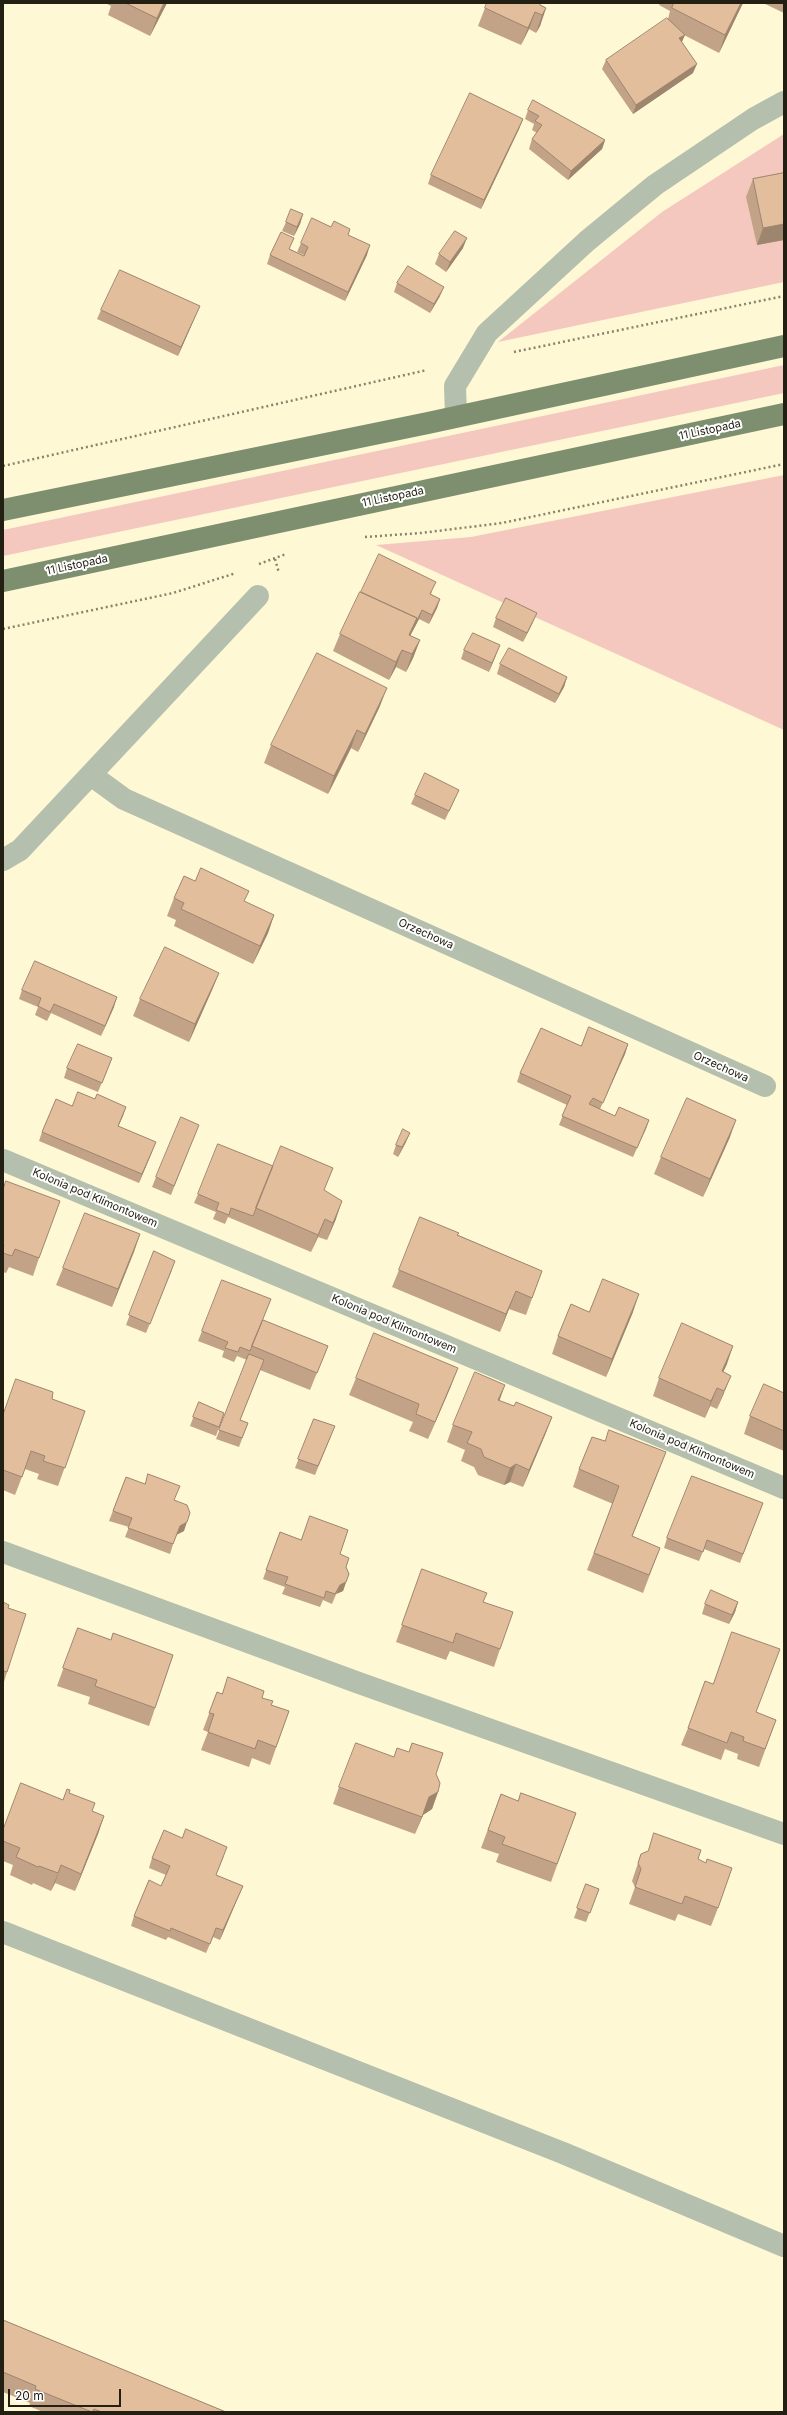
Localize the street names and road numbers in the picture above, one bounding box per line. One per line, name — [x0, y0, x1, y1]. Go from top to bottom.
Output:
street label: 11 Listopada — [678, 417, 742, 443]
street label: 11 Listopada — [361, 484, 425, 510]
street label: 11 Listopada — [45, 552, 109, 578]
street label: Orzechowa — [396, 916, 456, 952]
street label: Orzechowa — [691, 1049, 751, 1085]
street label: Kolonia pod Klimontowem — [30, 1166, 160, 1230]
street label: Kolonia pod Klimontowem — [329, 1292, 459, 1356]
street label: Kolonia pod Klimontowem — [627, 1417, 757, 1481]

